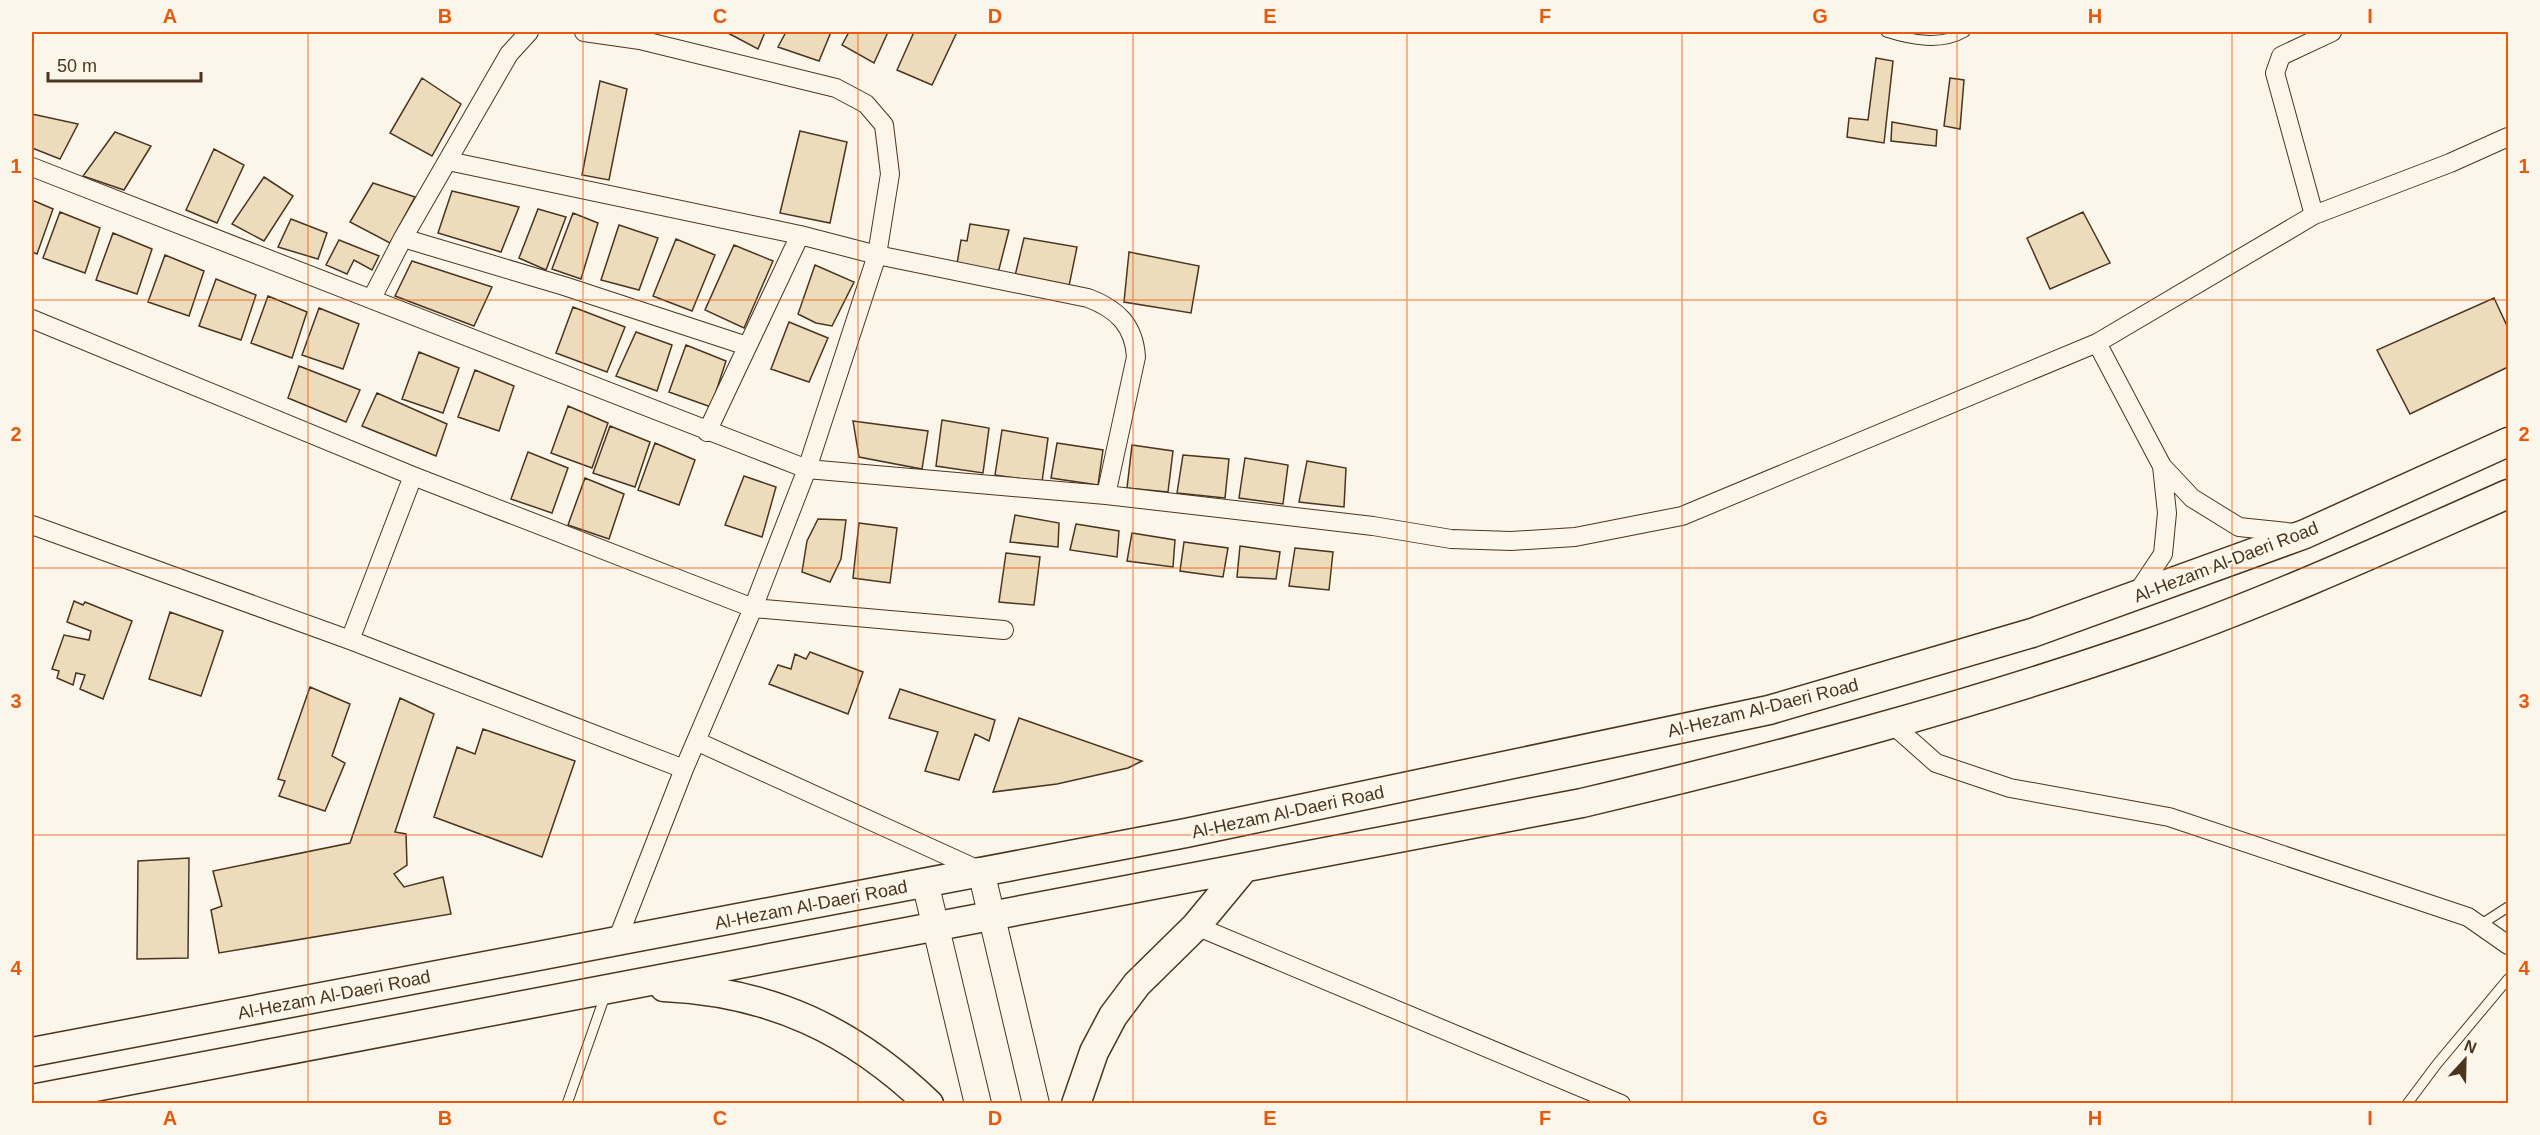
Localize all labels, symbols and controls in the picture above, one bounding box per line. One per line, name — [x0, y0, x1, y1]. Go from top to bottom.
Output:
text: A — [163, 5, 177, 27]
text: B — [438, 5, 452, 27]
text: C — [713, 5, 727, 27]
text: D — [988, 5, 1002, 27]
text: E — [1263, 5, 1277, 27]
text: F — [1539, 5, 1551, 27]
text: G — [1812, 5, 1828, 27]
text: H — [2088, 5, 2102, 27]
text: I — [2367, 5, 2373, 27]
scale bar — [48, 45, 201, 83]
text: 50 m — [57, 56, 97, 76]
text: 1 — [10, 155, 22, 177]
text: 1 — [2518, 155, 2530, 177]
text: 2 — [10, 423, 22, 445]
text: 2 — [2518, 423, 2530, 445]
street label: Al-Hezam Al-Daeri Road — [2131, 518, 2321, 606]
street label: Al-Hezam Al-Daeri Road — [1665, 675, 1861, 741]
text: 3 — [10, 690, 22, 712]
text: 3 — [2518, 690, 2530, 712]
street label: Al-Hezam Al-Daeri Road — [1190, 782, 1386, 842]
street label: Al-Hezam Al-Daeri Road — [713, 876, 909, 934]
text: 4 — [10, 957, 22, 979]
text: 4 — [2518, 957, 2530, 979]
street label: Al-Hezam Al-Daeri Road — [236, 966, 432, 1024]
north arrow — [2435, 1030, 2495, 1090]
text: N — [2462, 1037, 2479, 1057]
text: A — [163, 1107, 177, 1129]
text: B — [438, 1107, 452, 1129]
text: C — [713, 1107, 727, 1129]
text: D — [988, 1107, 1002, 1129]
text: E — [1263, 1107, 1277, 1129]
text: F — [1539, 1107, 1551, 1129]
text: G — [1812, 1107, 1828, 1129]
text: H — [2088, 1107, 2102, 1129]
text: I — [2367, 1107, 2373, 1129]

